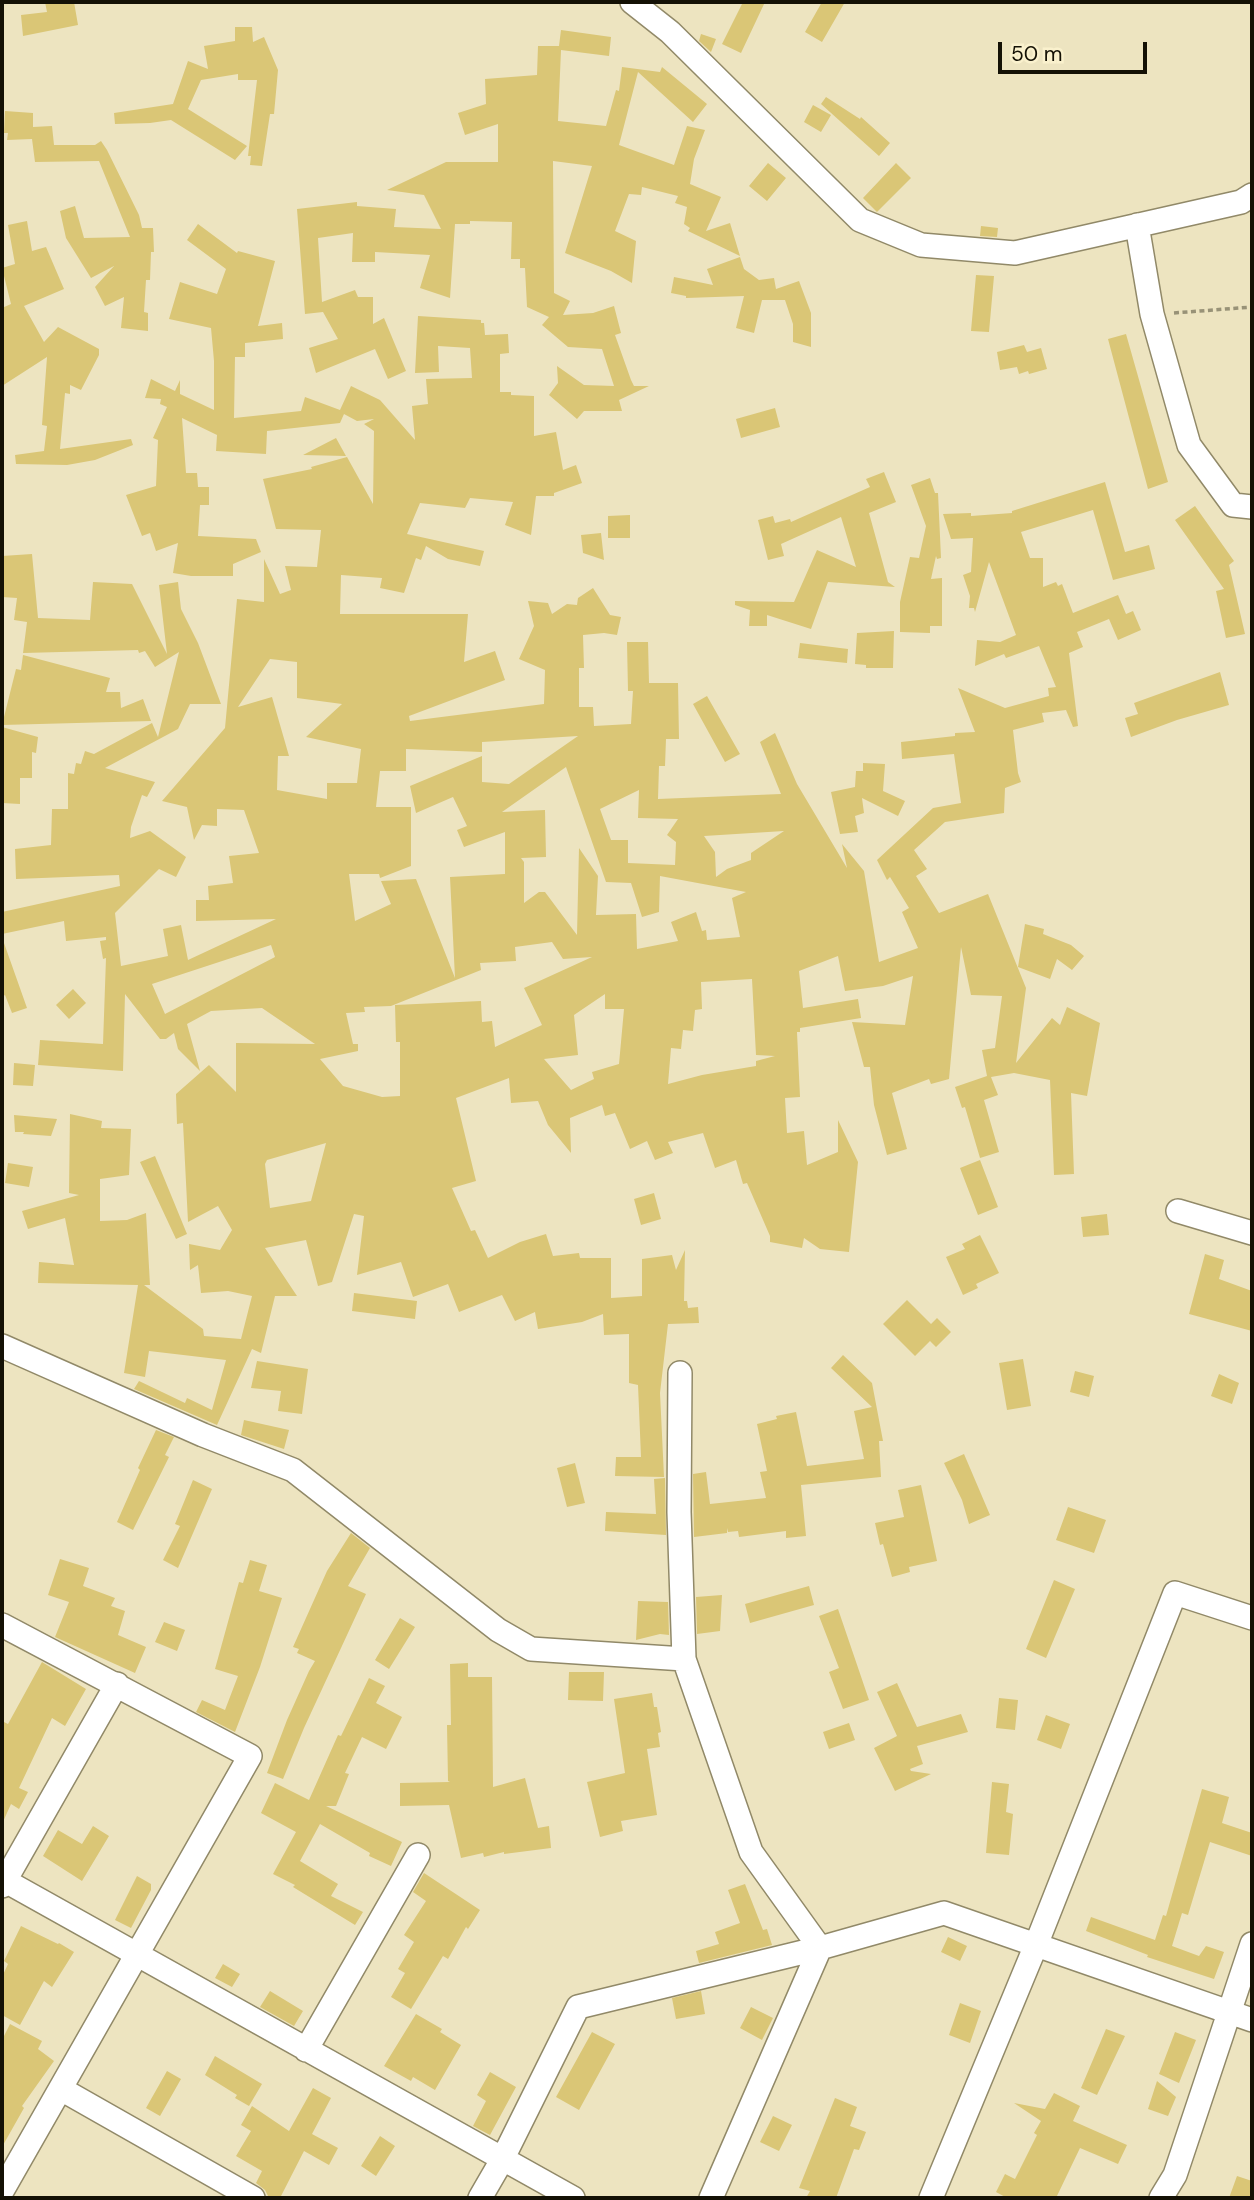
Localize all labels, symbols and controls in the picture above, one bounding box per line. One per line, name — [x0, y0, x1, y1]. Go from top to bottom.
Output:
scale bar — [1002, 28, 1151, 72]
text: 50 m — [1011, 40, 1062, 68]

